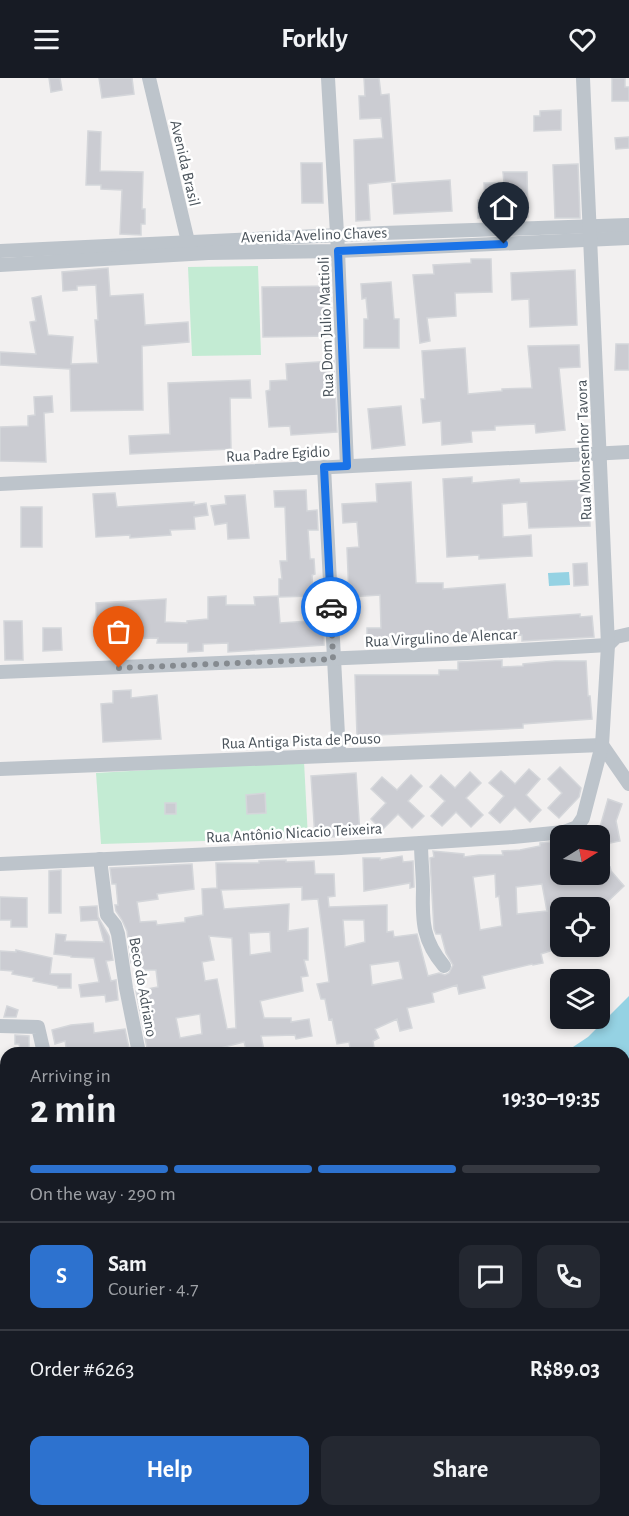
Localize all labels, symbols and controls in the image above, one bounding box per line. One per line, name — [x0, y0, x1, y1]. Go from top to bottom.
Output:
icon: menu — [30, 23, 63, 56]
icon: heart — [566, 23, 599, 56]
text: Forkly — [281, 25, 348, 52]
street label: Avenida Brasil — [167, 119, 203, 208]
pin — [478, 182, 529, 244]
icon: home — [487, 191, 520, 224]
street label: Avenida Avelino Chaves — [241, 224, 388, 246]
street label: Rua Dom Julio Mattioli — [316, 256, 336, 398]
street label: Rua Monsenhor Tavora — [574, 379, 594, 521]
street label: Rua Padre Egidio — [226, 443, 331, 465]
courier — [301, 577, 361, 637]
icon: car — [315, 591, 348, 624]
pin — [93, 606, 144, 668]
icon: bag — [102, 615, 135, 648]
street label: Rua Virgulino de Alencar — [364, 626, 519, 650]
street label: Rua Antiga Pista de Pouso — [221, 730, 381, 752]
street label: Rua Antônio Nicacio Teixeira — [206, 820, 383, 846]
north arrow — [550, 825, 610, 885]
map controls — [550, 825, 610, 1029]
button: locate — [550, 897, 610, 957]
street label: Beco do Adriano — [126, 936, 160, 1038]
button: layers — [550, 969, 610, 1029]
text: Arriving in — [30, 1066, 111, 1086]
text: 19:30–19:35 — [503, 1087, 600, 1109]
text: 2 min — [30, 1091, 117, 1130]
text: On the way · 290 m — [30, 1184, 176, 1204]
button: chat — [459, 1245, 522, 1308]
button: phone — [537, 1245, 600, 1308]
text: Sam — [108, 1253, 147, 1275]
text: S — [56, 1265, 67, 1287]
text: Courier · 4.7 — [108, 1279, 199, 1299]
text: Order #6263 — [30, 1358, 134, 1380]
text: R$89.03 — [530, 1358, 600, 1380]
button: Help — [30, 1436, 309, 1505]
button: Share — [321, 1436, 600, 1505]

